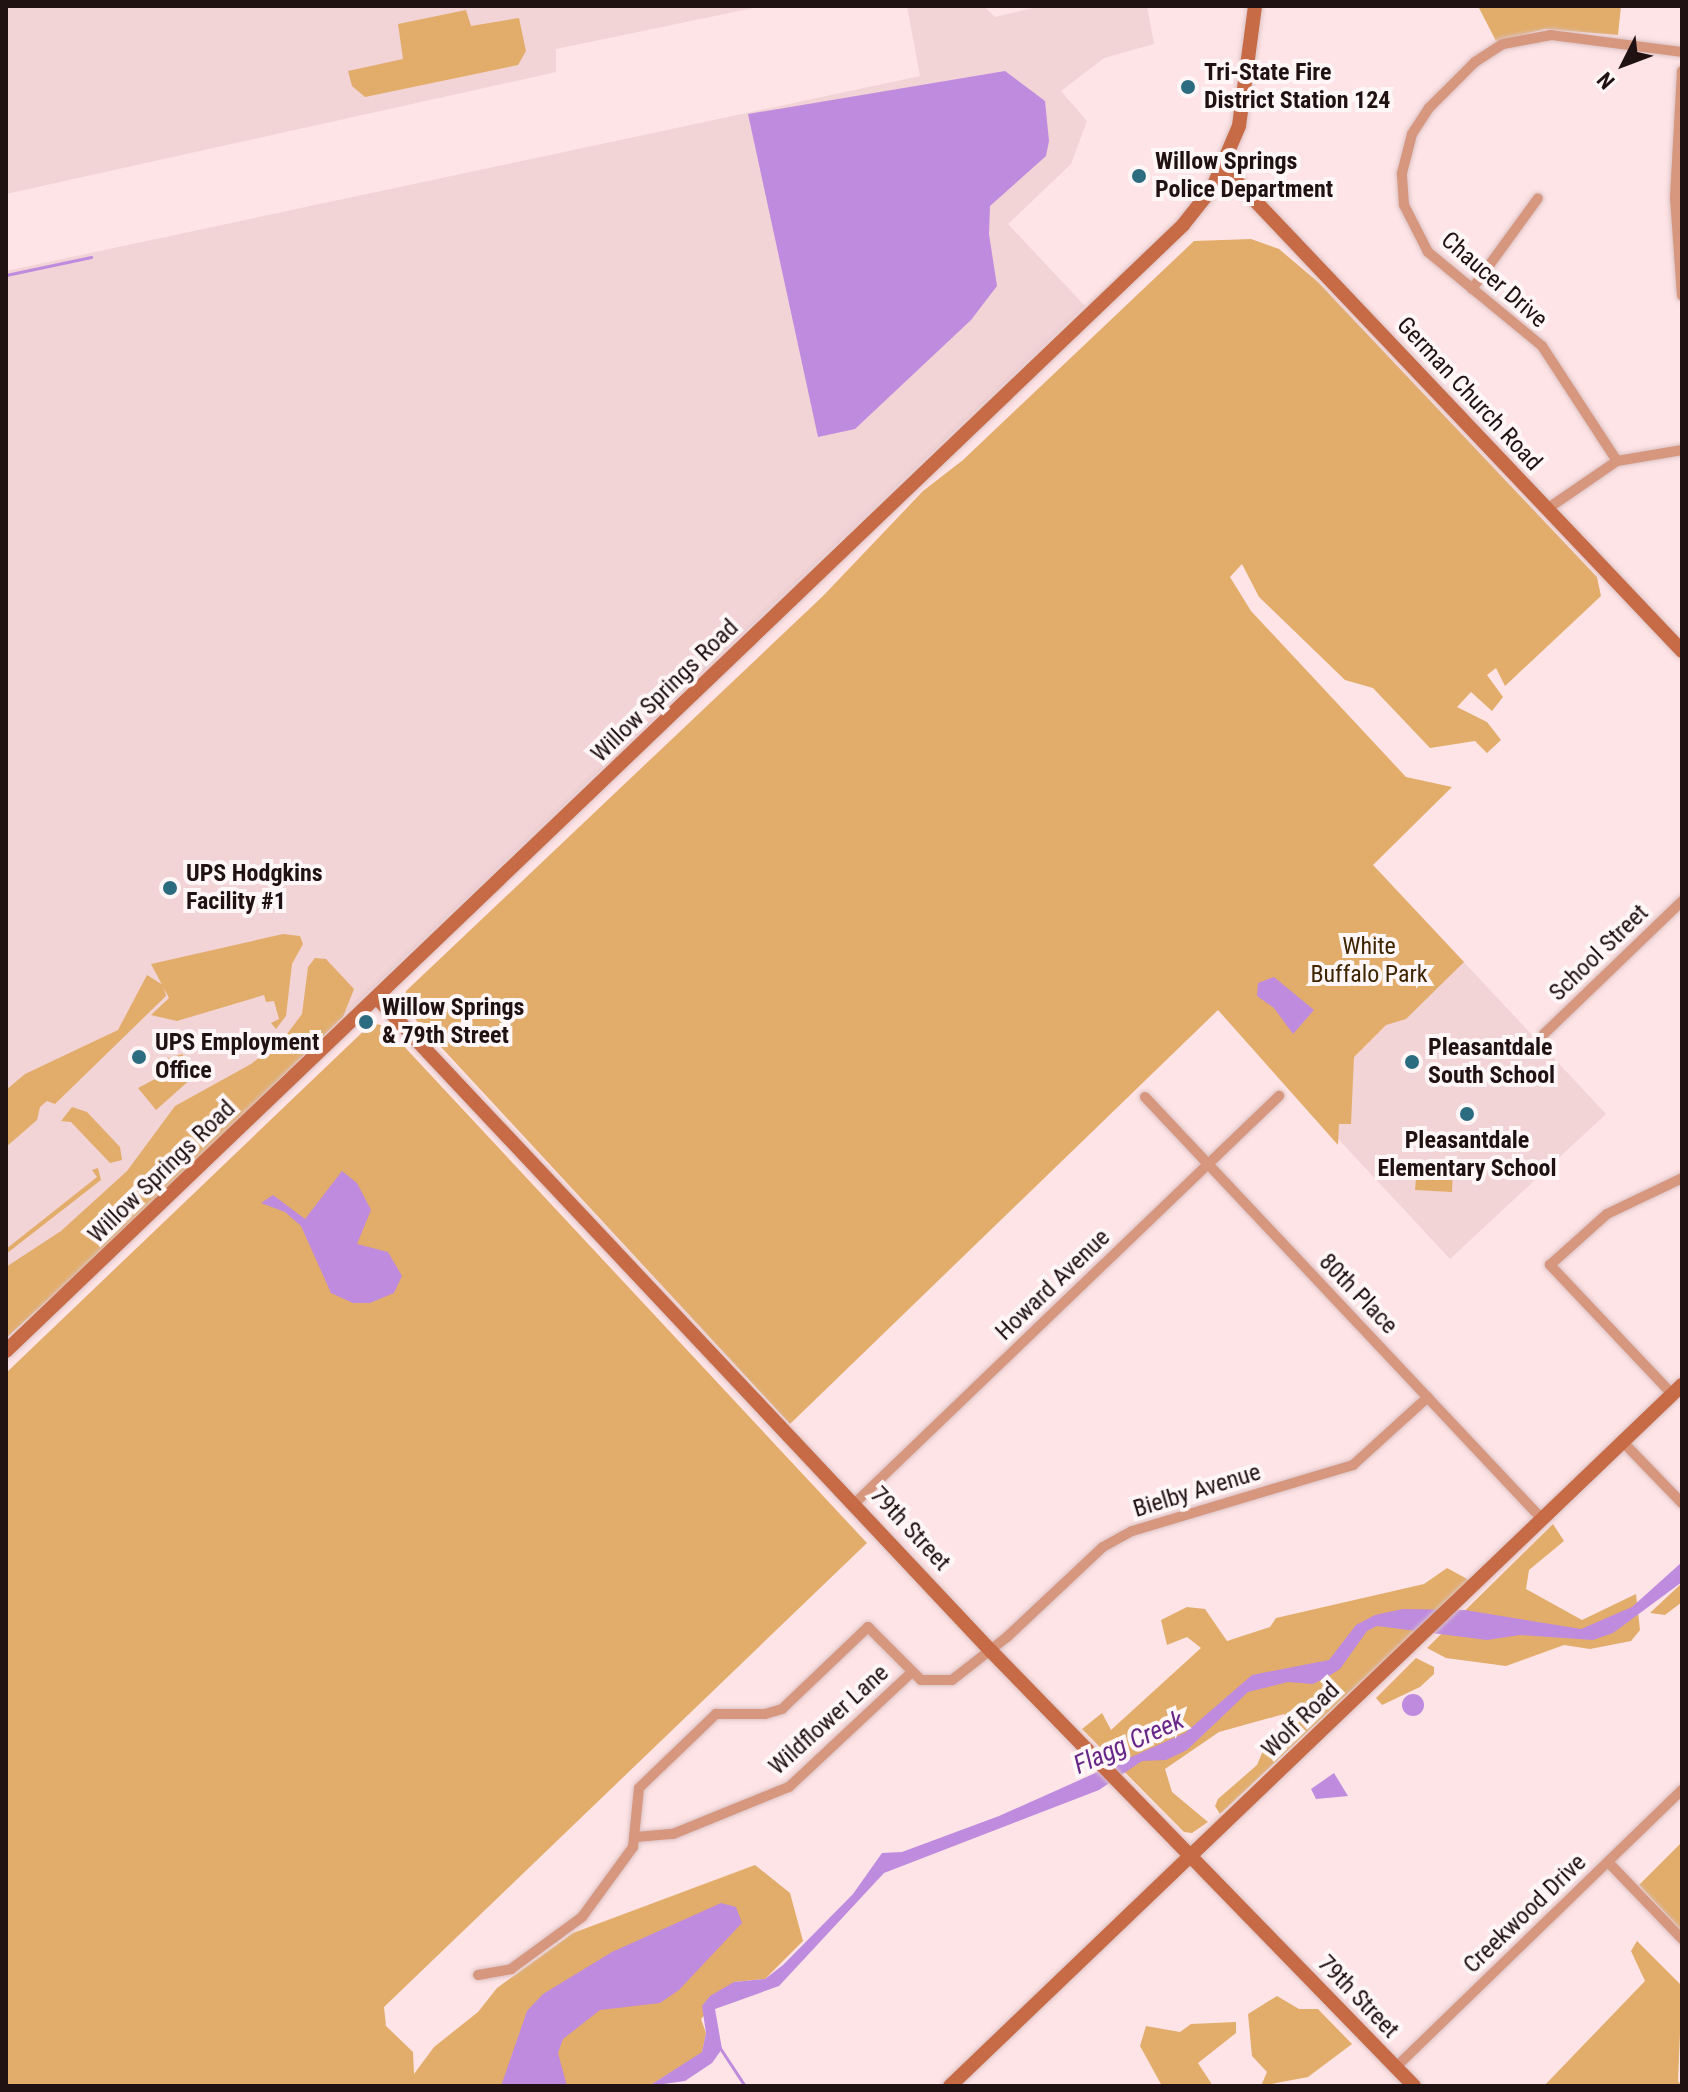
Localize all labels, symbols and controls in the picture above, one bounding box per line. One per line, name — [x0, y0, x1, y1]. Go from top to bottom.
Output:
north arrow — [1584, 24, 1664, 104]
place label: Tri-State Fire District Station 124 — [1204, 59, 1390, 115]
text: N — [1592, 67, 1620, 94]
marker: Tri-State Fire District Station 124 — [1179, 78, 1197, 96]
place label: Willow Springs Police Department — [1155, 148, 1333, 204]
marker: Willow Springs Police Department — [1130, 167, 1148, 185]
street label: Chaucer Drive — [1435, 226, 1553, 334]
street label: German Church Road — [1390, 311, 1548, 477]
street label: Willow Springs Road — [586, 614, 744, 768]
place label: UPS Hodgkins Facility #1 — [186, 860, 323, 916]
marker: UPS Hodgkins Facility #1 — [161, 879, 179, 897]
street label: School Street — [1544, 899, 1654, 1007]
park label: White Buffalo Park — [1310, 933, 1428, 989]
place label: Willow Springs & 79th Street — [382, 994, 524, 1050]
marker: Willow Springs & 79th Street — [357, 1013, 375, 1031]
place label: UPS Employment Office — [155, 1029, 319, 1085]
place label: Pleasantdale South School — [1428, 1034, 1555, 1090]
marker: UPS Employment Office — [130, 1048, 148, 1066]
marker: Pleasantdale South School — [1403, 1053, 1421, 1071]
street label: Willow Springs Road — [83, 1095, 241, 1249]
marker: Pleasantdale Elementary School — [1458, 1105, 1476, 1123]
place label: Pleasantdale Elementary School — [1377, 1127, 1557, 1183]
street label: Howard Avenue — [990, 1223, 1116, 1347]
street label: 80th Place — [1313, 1248, 1403, 1340]
street label: Bielby Avenue — [1130, 1458, 1264, 1524]
street label: 79th Street — [864, 1481, 956, 1577]
street label: Wildflower Lane — [763, 1659, 895, 1781]
street label: Wolf Road — [1256, 1676, 1346, 1764]
water label: Flagg Creek — [1069, 1705, 1189, 1781]
street label: Creekwood Drive — [1458, 1848, 1592, 1980]
street label: 79th Street — [1311, 1950, 1405, 2044]

